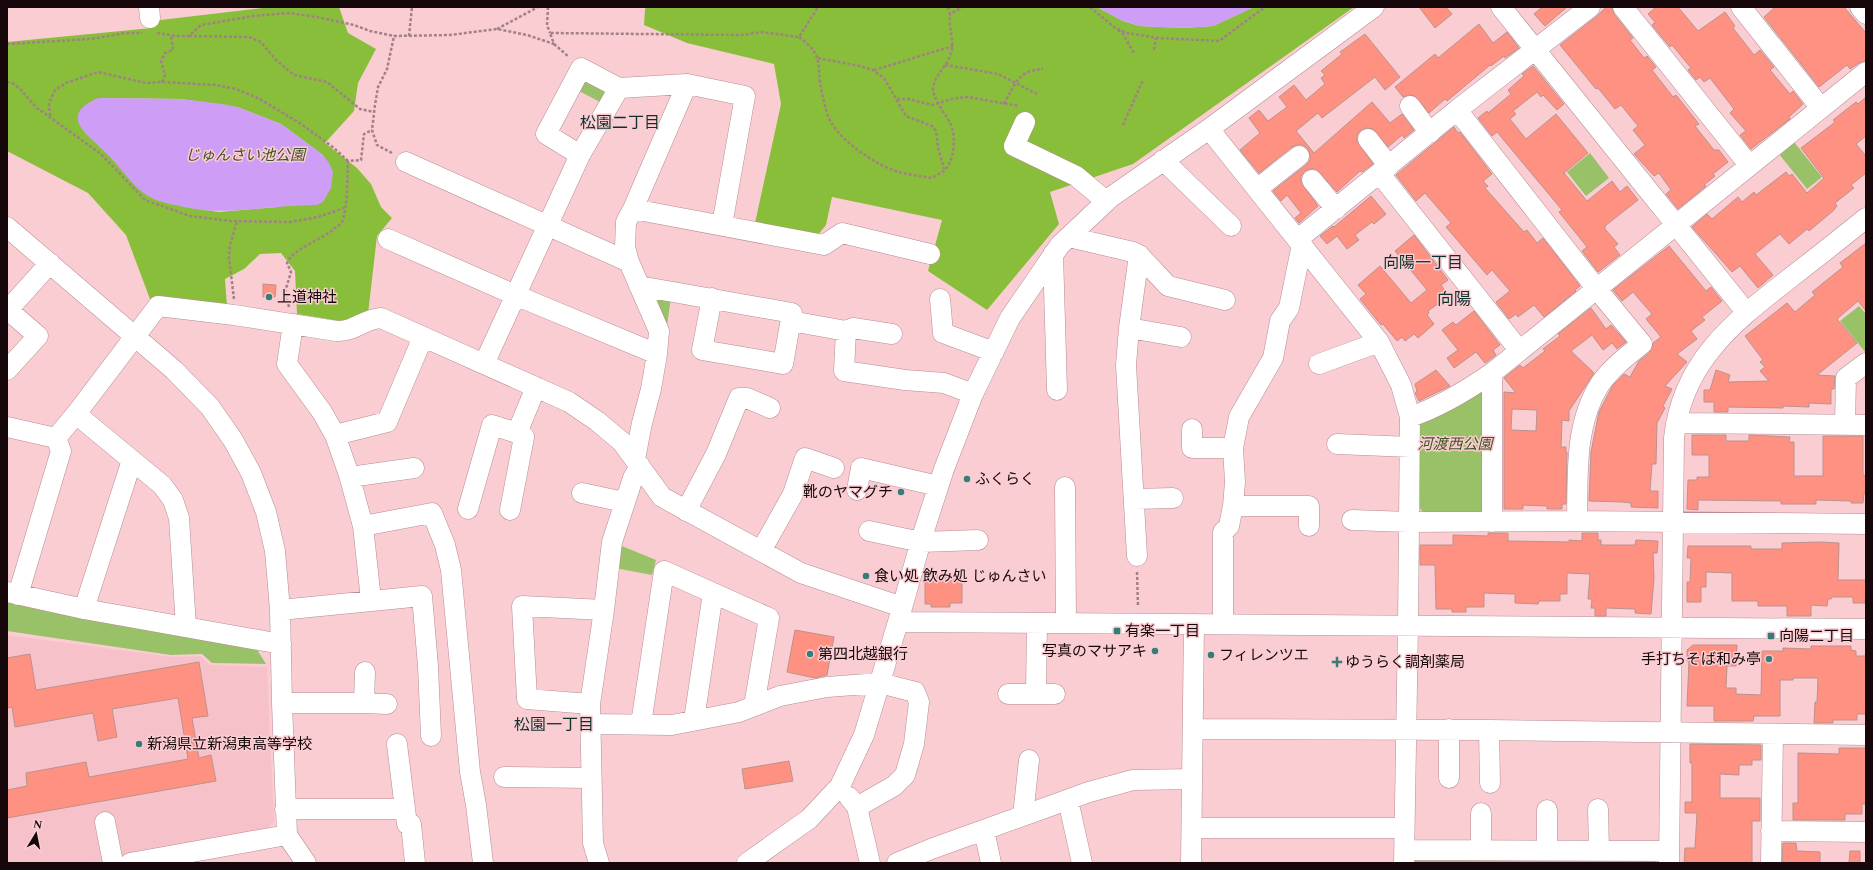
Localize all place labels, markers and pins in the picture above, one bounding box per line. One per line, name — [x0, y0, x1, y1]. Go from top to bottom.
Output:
place label: 上道神社 — [277, 286, 337, 309]
marker: 上道神社 — [264, 292, 274, 302]
place label: ふくらく — [975, 468, 1035, 491]
marker: ふくらく — [962, 474, 972, 484]
place label: 靴のヤマグチ — [803, 481, 893, 504]
marker: 靴のヤマグチ — [896, 487, 906, 497]
place label: 食い処 飲み処 じゅんさい — [874, 565, 1047, 588]
marker: 食い処 飲み処 じゅんさい — [861, 571, 871, 581]
place label: 有楽一丁目 — [1125, 620, 1200, 643]
place label: 向陽二丁目 — [1779, 625, 1854, 648]
marker: 有楽一丁目 — [1112, 626, 1122, 636]
marker: 向陽二丁目 — [1766, 631, 1776, 641]
place label: 写真のマサアキ — [1042, 640, 1147, 663]
place label: 第四北越銀行 — [818, 643, 908, 666]
place label: フィレンツエ — [1219, 644, 1309, 667]
marker: 写真のマサアキ — [1150, 646, 1160, 656]
place label: 手打ちそば和み亭 — [1641, 648, 1761, 671]
marker: 第四北越銀行 — [805, 649, 815, 659]
marker: フィレンツエ — [1206, 650, 1216, 660]
place label: ゆうらく調剤薬局 — [1345, 651, 1465, 674]
marker: 手打ちそば和み亭 — [1764, 654, 1774, 664]
marker: ゆうらく調剤薬局 — [1332, 657, 1342, 667]
place label: 新潟県立新潟東高等学校 — [147, 733, 312, 756]
marker: 新潟県立新潟東高等学校 — [134, 739, 144, 749]

